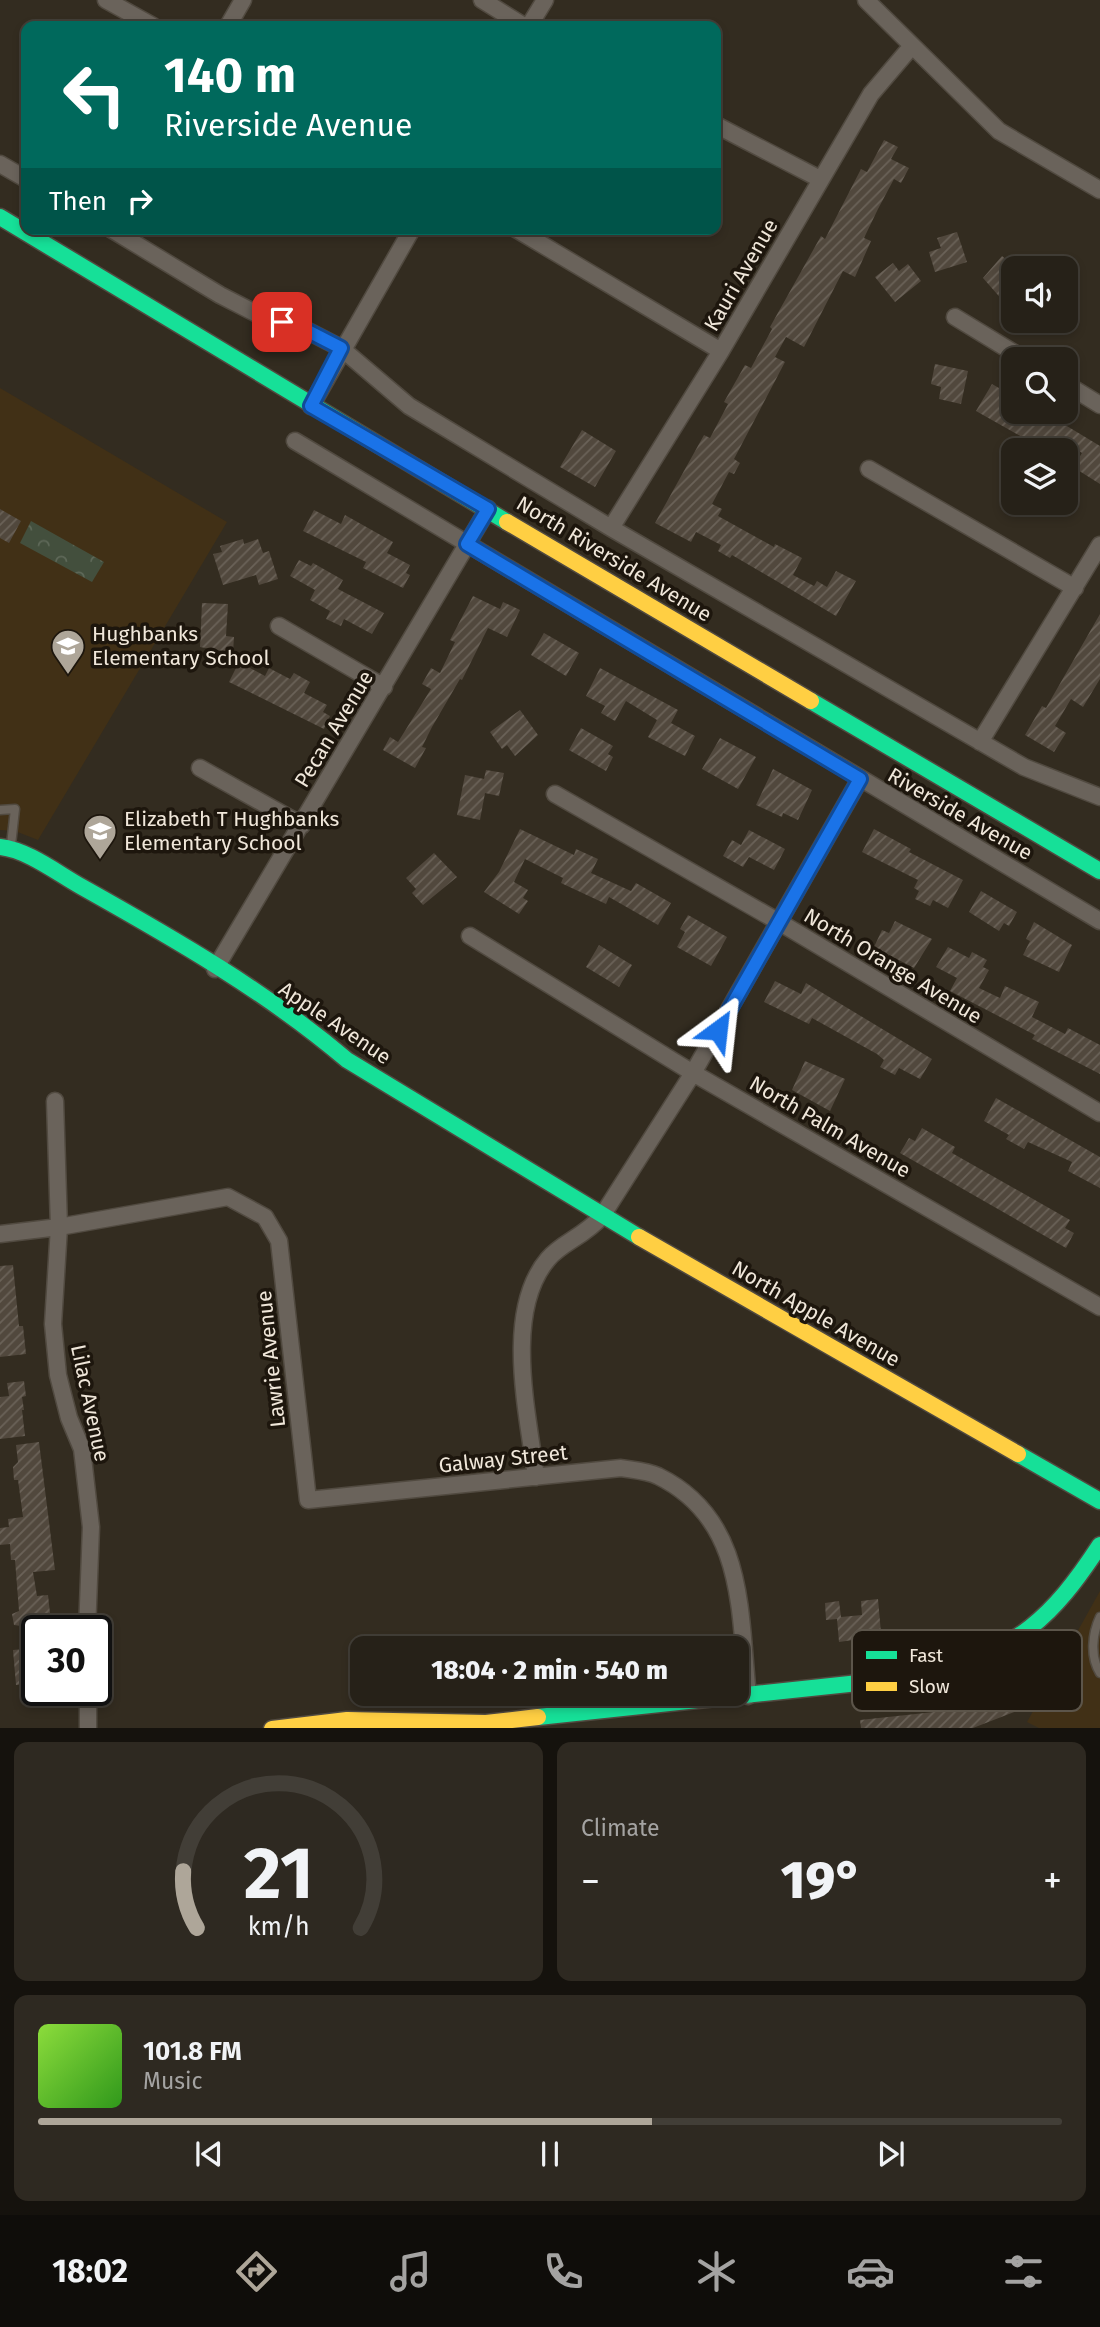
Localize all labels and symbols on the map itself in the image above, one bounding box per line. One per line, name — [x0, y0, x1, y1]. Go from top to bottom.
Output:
street label: Kauri Avenue — [698, 214, 784, 336]
pin — [252, 292, 312, 352]
street label: North Riverside Avenue — [512, 490, 716, 628]
place label: Hughbanks Elementary School — [92, 621, 270, 671]
school or university icon: Hughbanks Elementary School — [49, 627, 87, 676]
street label: Pecan Avenue — [289, 666, 379, 792]
street label: Riverside Avenue — [883, 762, 1037, 866]
place label: Elizabeth T Hughbanks Elementary School — [124, 806, 340, 856]
school or university icon: Elizabeth T Hughbanks Elementary School — [81, 812, 119, 861]
street label: North Orange Avenue — [799, 903, 987, 1029]
street label: Apple Avenue — [274, 976, 396, 1070]
position arrow — [681, 993, 755, 1067]
street label: North Palm Avenue — [745, 1070, 915, 1184]
street label: North Apple Avenue — [727, 1255, 905, 1373]
street label: Lawrie Avenue — [251, 1289, 291, 1429]
street label: Lilac Avenue — [65, 1342, 115, 1464]
street label: Galway Street — [437, 1439, 569, 1479]
speed limit sign: 30 — [21, 1615, 112, 1706]
legend — [852, 1630, 1082, 1711]
text: Fast — [909, 1644, 943, 1667]
text: Slow — [909, 1675, 950, 1698]

